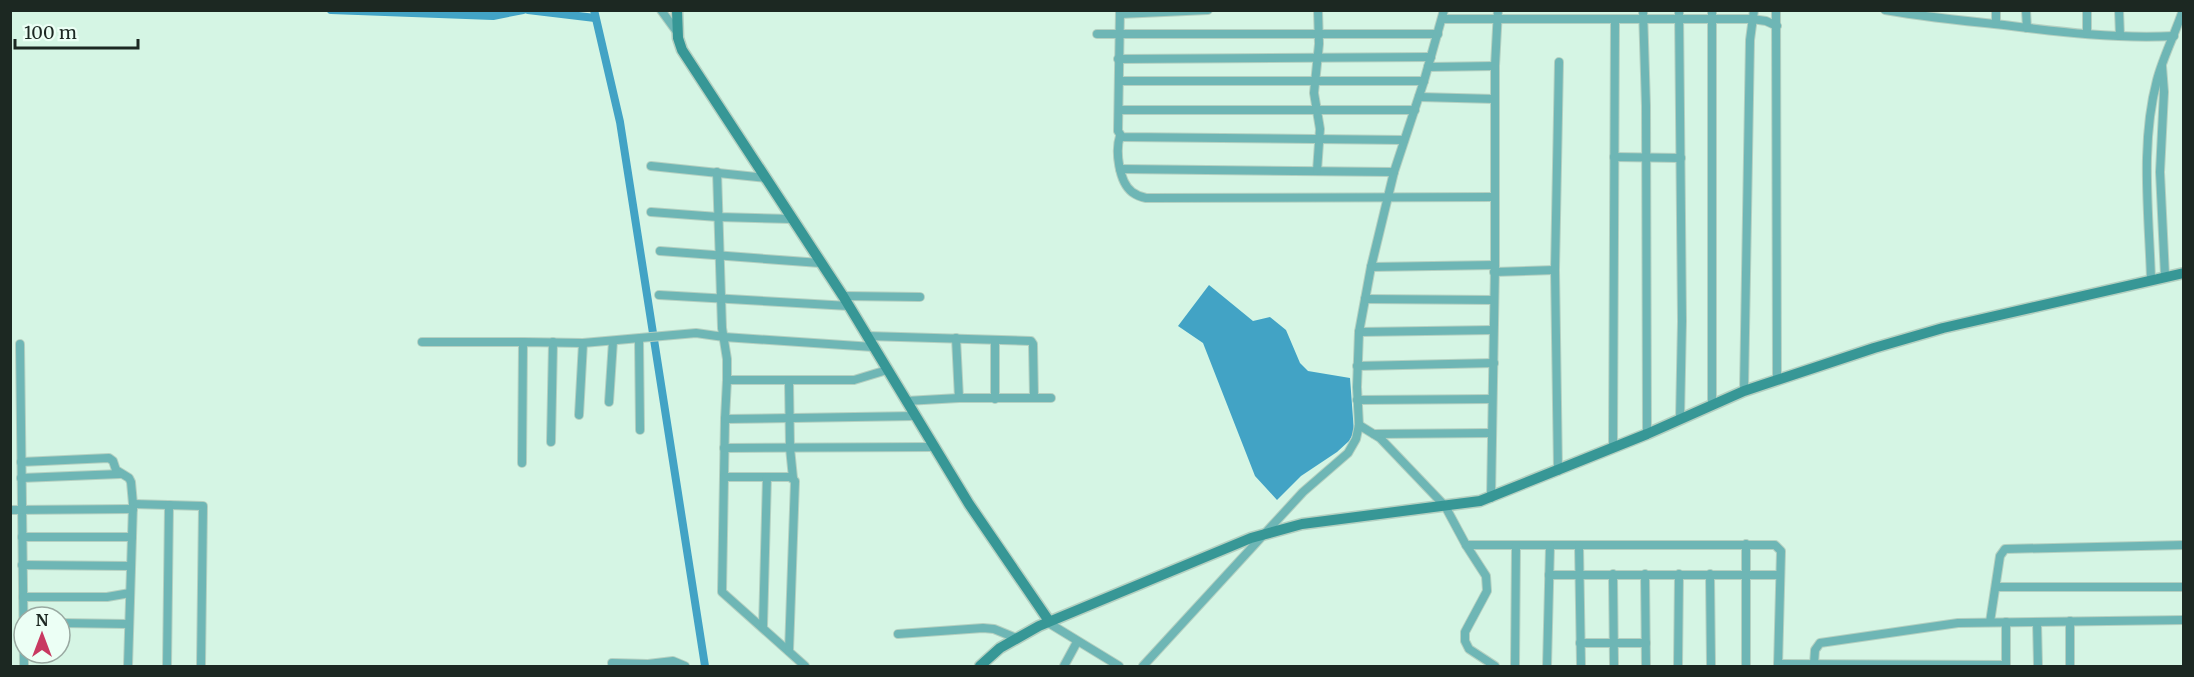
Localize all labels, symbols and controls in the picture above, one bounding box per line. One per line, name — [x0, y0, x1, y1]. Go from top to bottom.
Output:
scale bar — [15, 12, 138, 50]
text: 100 m — [24, 21, 77, 44]
north arrow — [12, 605, 72, 665]
text: N — [36, 610, 49, 630]

